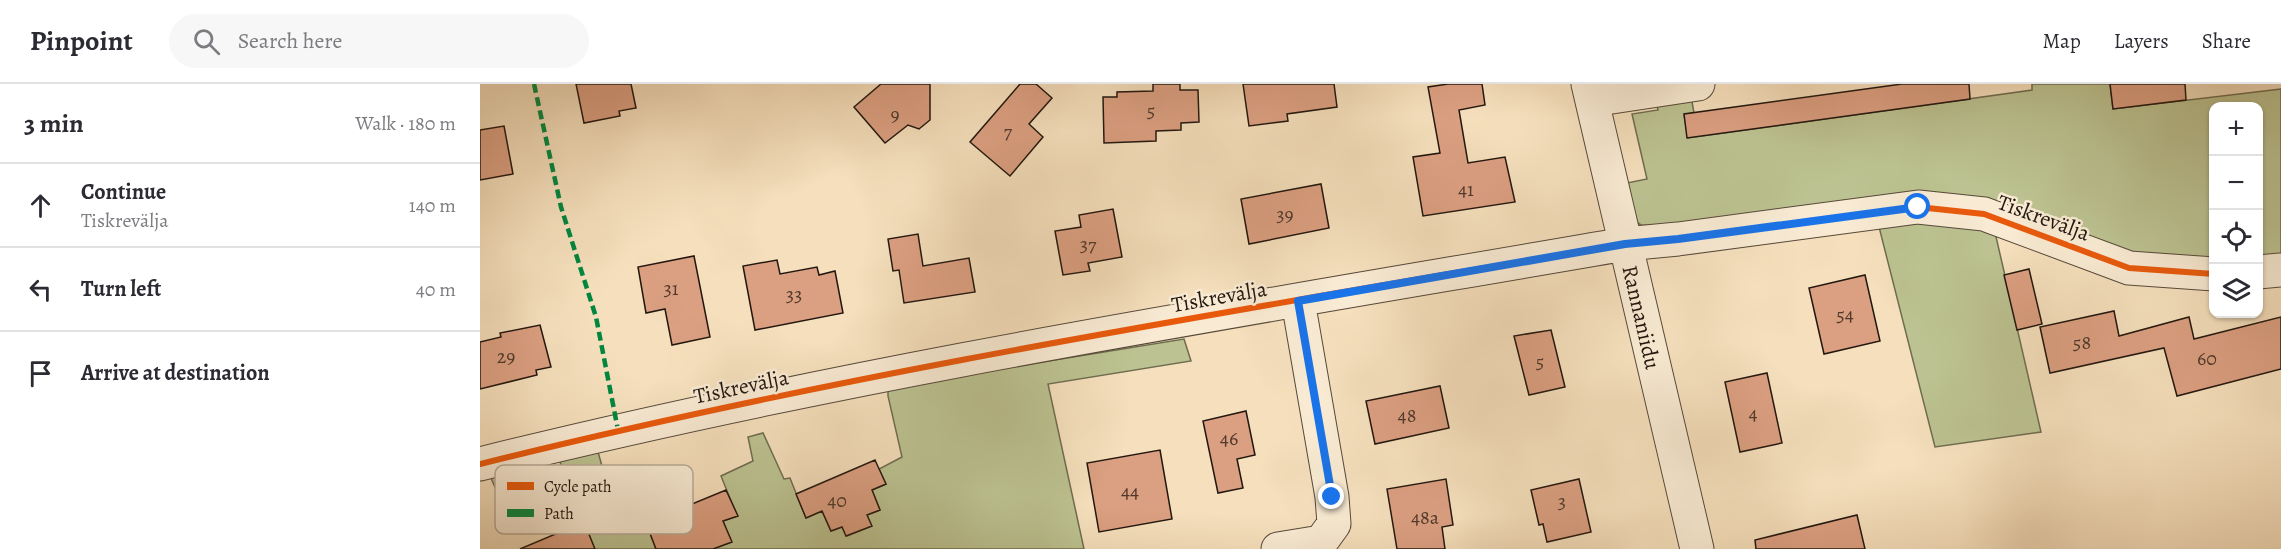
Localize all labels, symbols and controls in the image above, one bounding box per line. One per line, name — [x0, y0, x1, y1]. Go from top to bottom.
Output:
search box — [169, 14, 589, 68]
text: Pinpoint — [30, 22, 133, 60]
icon: search — [190, 25, 223, 58]
text: Search here — [238, 26, 342, 56]
text: Map — [2042, 27, 2081, 55]
text: Layers — [2114, 27, 2169, 55]
text: Share — [2202, 27, 2251, 55]
house number: 5 — [1147, 97, 1155, 124]
house number: 9 — [890, 101, 900, 128]
map controls — [2209, 102, 2263, 318]
button: + — [2209, 102, 2263, 156]
text: 3 min — [24, 106, 84, 141]
text: Walk · 180 m — [355, 110, 456, 137]
house number: 7 — [1004, 118, 1013, 145]
button: − — [2209, 156, 2263, 210]
house number: 41 — [1458, 176, 1474, 203]
text: Continue — [81, 177, 166, 207]
street label: Tiskrevälja — [1993, 187, 2095, 249]
icon: ahead — [24, 189, 57, 222]
text: 140 m — [409, 192, 456, 219]
route start — [1904, 193, 1930, 219]
house number: 39 — [1276, 201, 1294, 228]
text: Tiskrevälja — [81, 207, 168, 234]
button: locate — [2209, 210, 2263, 264]
house number: 37 — [1080, 231, 1097, 258]
street label: Rannaniidu — [1615, 262, 1668, 372]
button: layers — [2209, 264, 2263, 318]
icon: left — [24, 273, 57, 306]
text: Turn left — [81, 274, 161, 304]
street label: Tiskrevälja — [1169, 274, 1270, 320]
house number: 31 — [663, 275, 679, 302]
text: 40 m — [416, 276, 456, 303]
house number: 33 — [786, 281, 802, 308]
house number: 54 — [1836, 301, 1854, 328]
house number: 58 — [2073, 329, 2091, 356]
house number: 29 — [497, 343, 515, 370]
house number: 60 — [2197, 345, 2217, 372]
house number: 5 — [1536, 348, 1544, 375]
icon: arrive — [24, 357, 57, 390]
text: Arrive at destination — [81, 358, 270, 388]
street label: Tiskrevälja — [691, 362, 792, 412]
house number: 4 — [1748, 400, 1758, 427]
house number: 48 — [1398, 402, 1416, 429]
house number: 46 — [1220, 425, 1238, 452]
legend — [495, 465, 693, 534]
text: Cycle path — [544, 476, 612, 498]
house number: 44 — [1121, 478, 1139, 505]
route end — [1318, 483, 1344, 509]
house number: 40 — [827, 487, 847, 514]
house number: 3 — [1558, 488, 1566, 515]
text: Path — [544, 503, 574, 525]
house number: 48a — [1411, 504, 1440, 531]

